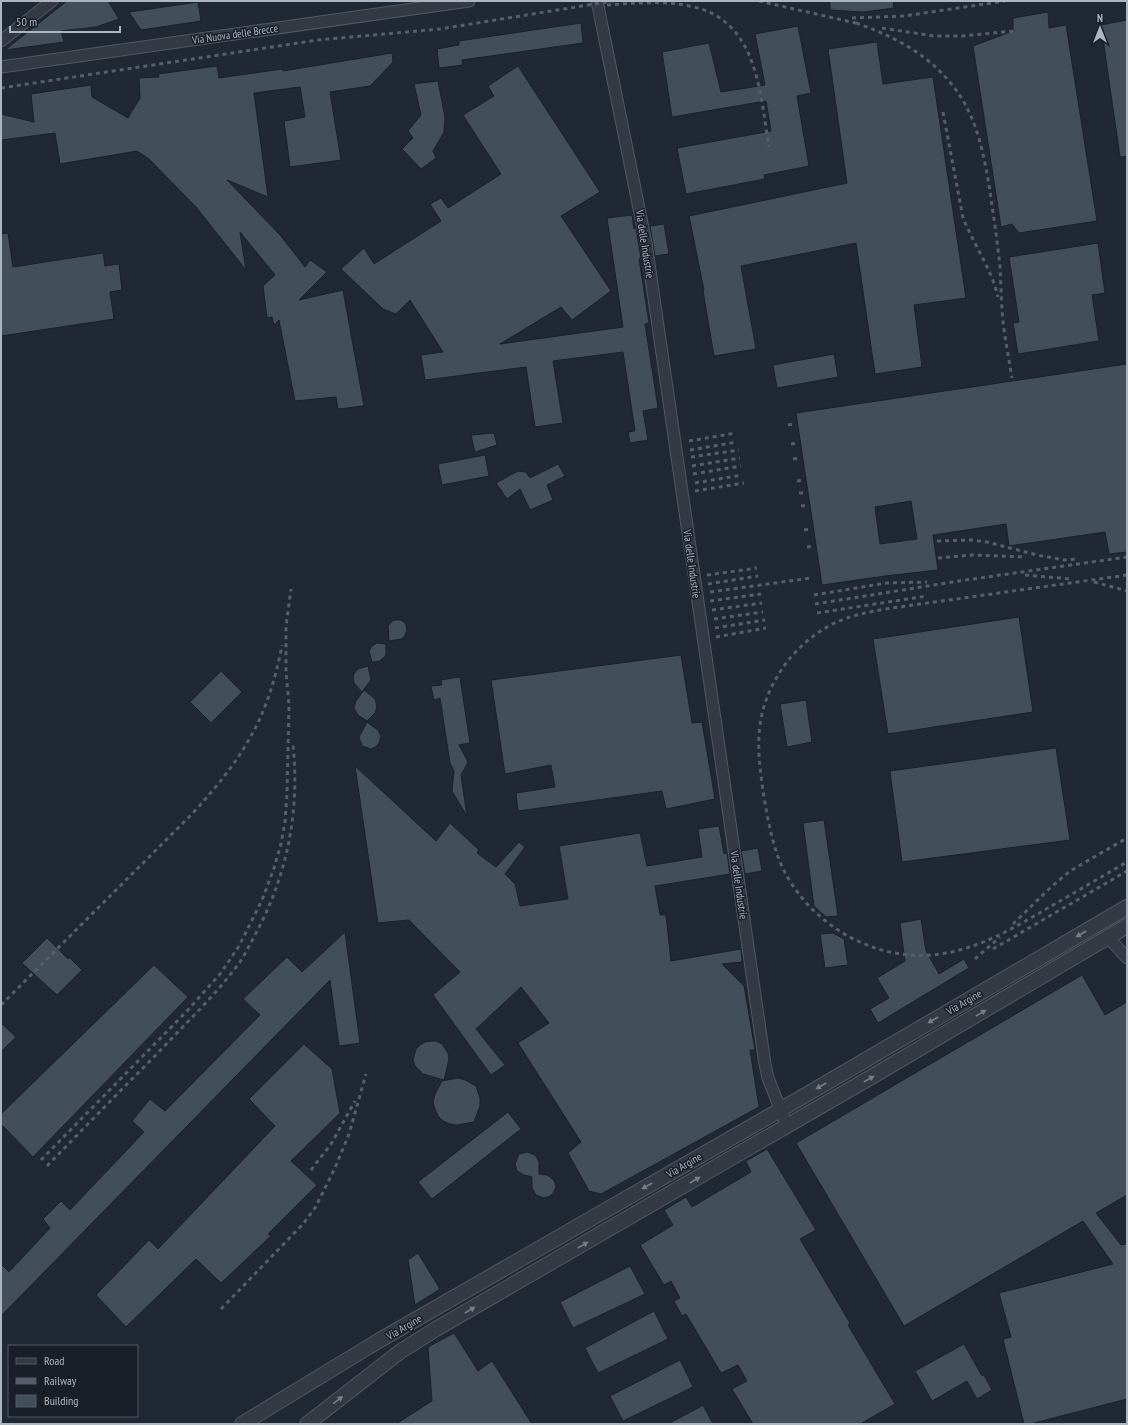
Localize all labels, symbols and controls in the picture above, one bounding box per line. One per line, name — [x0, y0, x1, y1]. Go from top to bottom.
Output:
scale bar — [10, 8, 120, 34]
north arrow — [1080, 8, 1120, 48]
text: N — [1097, 11, 1103, 25]
text: 50 m — [16, 14, 37, 29]
street label: Via Nuova delle Brecce — [190, 21, 279, 47]
street label: Via delle Industrie — [633, 208, 657, 280]
street label: Via delle Industrie — [680, 528, 704, 600]
street label: Via delle Industrie — [727, 849, 751, 921]
one-way arrow — [1075, 930, 1087, 937]
street label: Via Argine — [943, 986, 985, 1018]
one-way arrow — [975, 1009, 987, 1016]
one-way arrow — [927, 1017, 939, 1024]
one-way arrow — [863, 1075, 875, 1082]
one-way arrow — [815, 1083, 826, 1090]
street label: Via Argine — [663, 1149, 705, 1181]
one-way arrow — [689, 1176, 701, 1183]
one-way arrow — [641, 1183, 653, 1190]
one-way arrow — [577, 1241, 589, 1248]
one-way arrow — [464, 1306, 476, 1313]
street label: Via Argine — [383, 1311, 425, 1343]
legend — [8, 1345, 138, 1417]
text: Road — [44, 1353, 64, 1368]
text: Railway — [44, 1373, 77, 1388]
text: Building — [44, 1393, 79, 1408]
one-way arrow — [332, 1396, 343, 1404]

